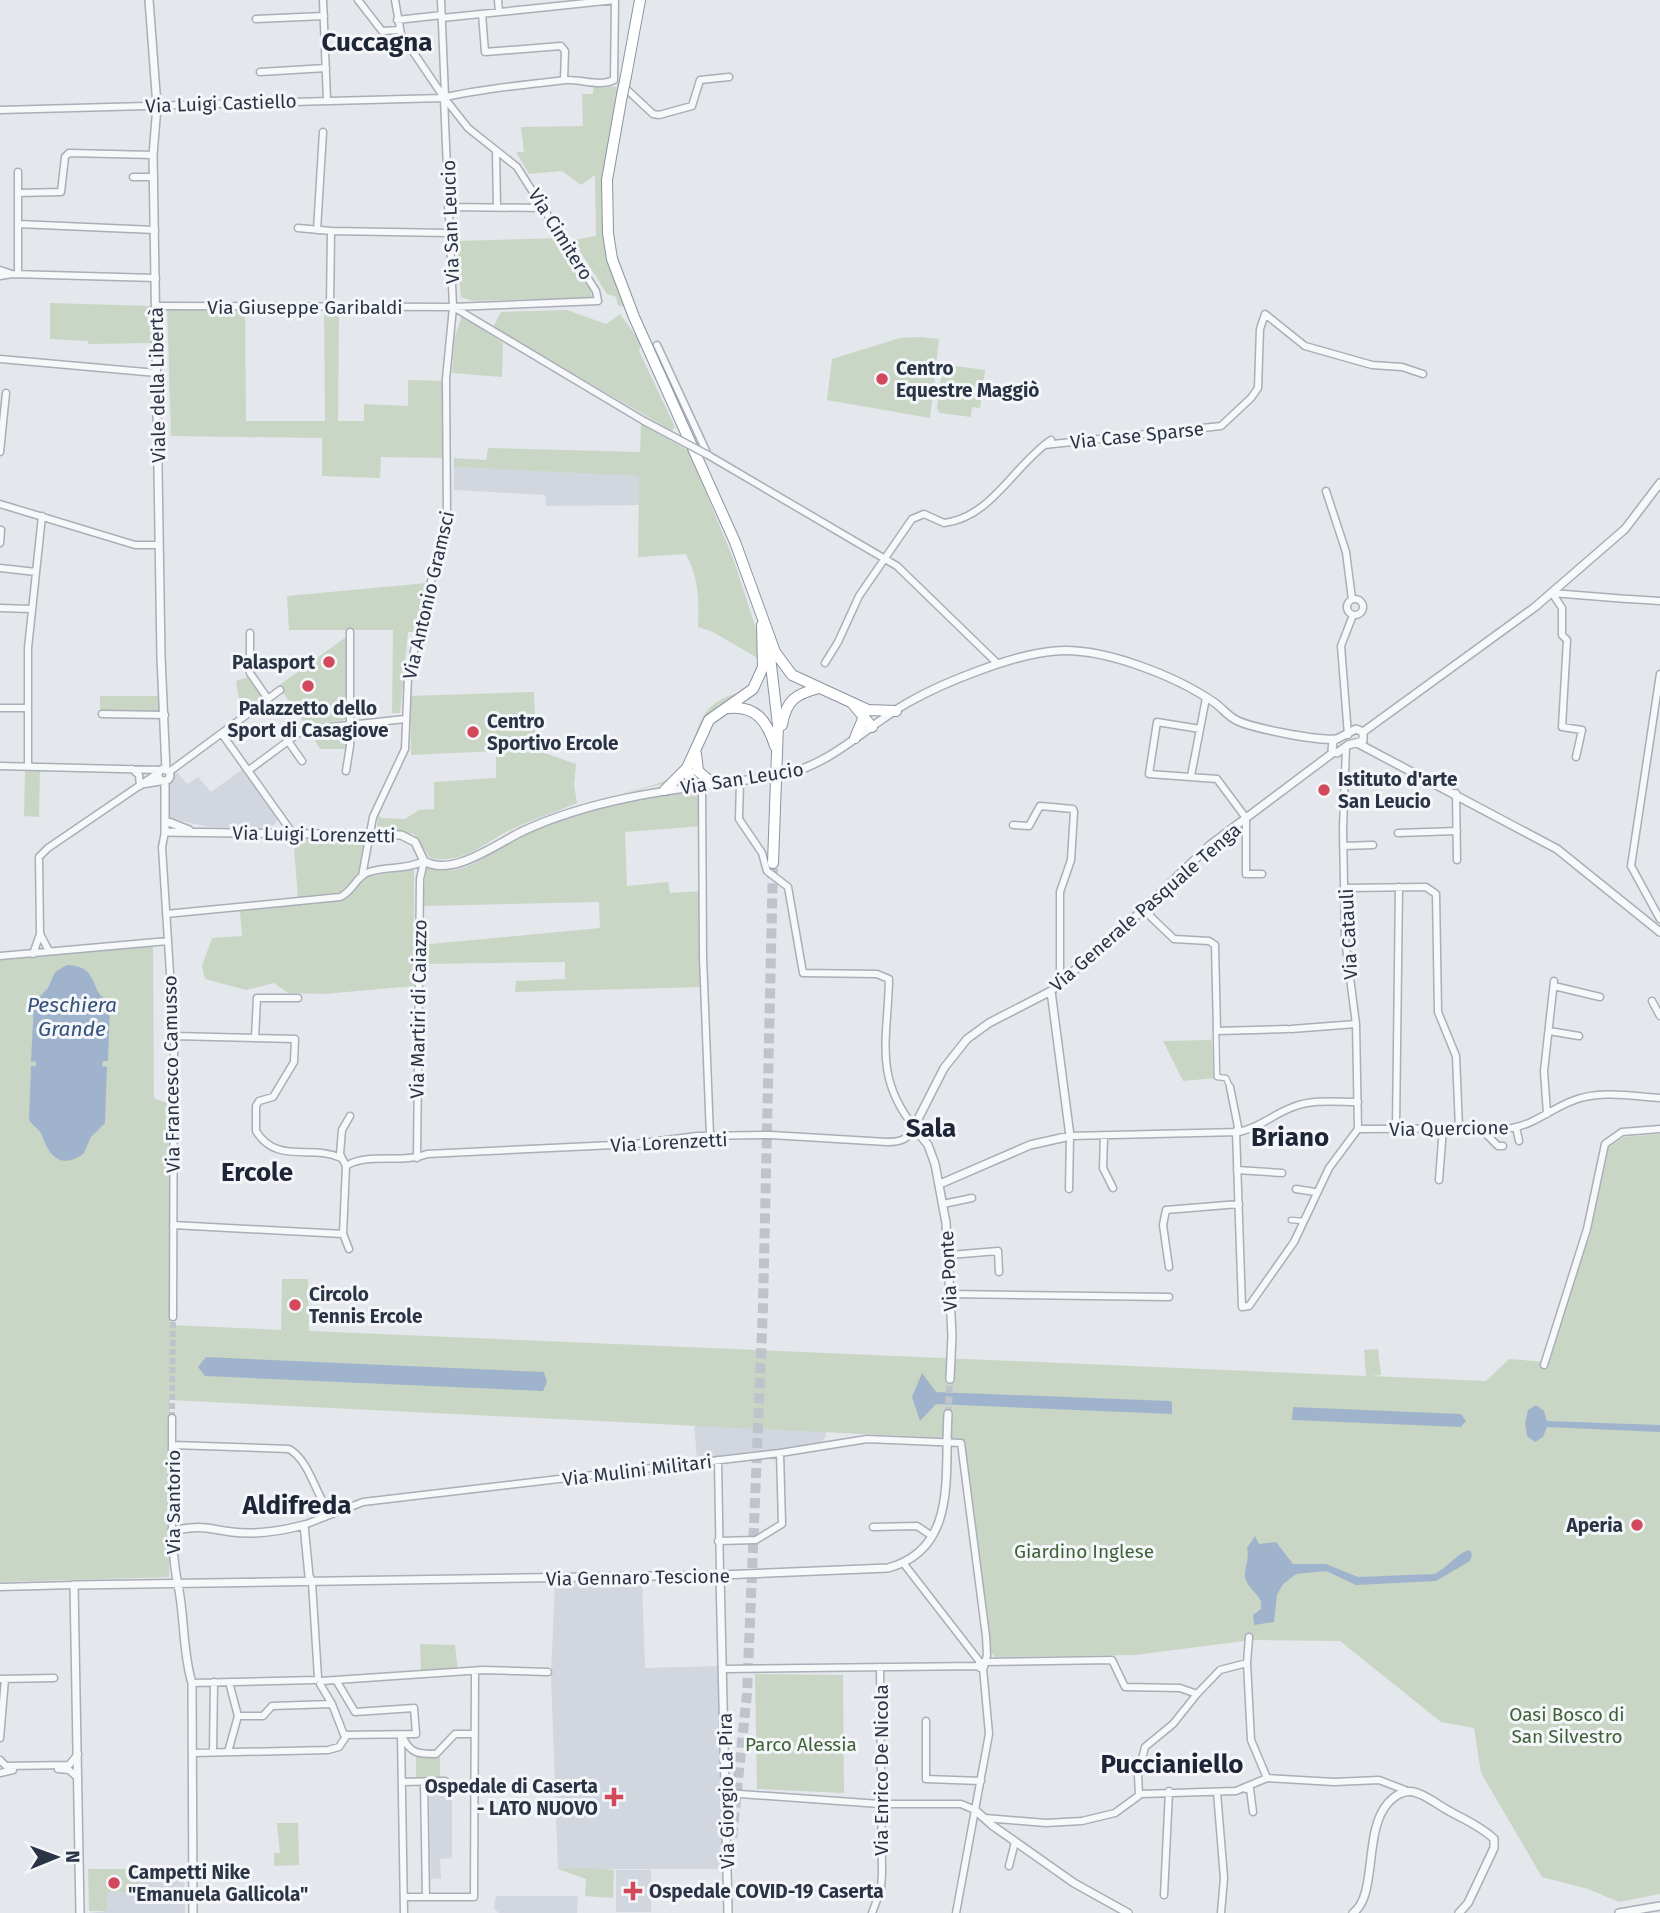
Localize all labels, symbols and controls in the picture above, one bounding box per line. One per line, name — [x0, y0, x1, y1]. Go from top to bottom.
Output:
district label: Cuccagna — [321, 27, 433, 58]
street label: Via Luigi Castiello — [145, 89, 297, 118]
street label: Via San Leucio — [437, 160, 464, 284]
street label: Via Cimitero — [523, 184, 598, 284]
street label: Via Giuseppe Garibaldi — [207, 296, 403, 319]
street label: Viale della Libertà — [145, 307, 170, 463]
place label: Centro Equestre Maggiò — [896, 357, 1039, 402]
marker: Centro Equestre Maggiò — [874, 371, 890, 387]
street label: Via Case Sparse — [1069, 417, 1205, 454]
street label: Via Antonio Gramsci — [398, 509, 459, 682]
place label: Palasport — [232, 651, 316, 674]
marker: Palasport — [321, 654, 337, 670]
marker: Palazzetto dello Sport di Casagiove — [300, 678, 316, 694]
place label: Palazzetto dello Sport di Casagiove — [227, 697, 389, 742]
place label: Centro Sportivo Ercole — [487, 710, 619, 755]
marker: Centro Sportivo Ercole — [465, 724, 481, 740]
street label: Via San Leucio — [679, 757, 805, 800]
place label: Istituto d'arte San Leucio — [1338, 768, 1457, 813]
marker: Istituto d'arte San Leucio — [1316, 782, 1332, 798]
street label: Via Generale Pasquale Tenga — [1045, 818, 1245, 997]
street label: Via Luigi Lorenzetti — [232, 822, 396, 847]
street label: Via Catauli — [1335, 888, 1362, 980]
street label: Via Martiri di Caiazzo — [405, 919, 432, 1099]
street label: Via Francesco Camusso — [158, 975, 185, 1173]
water label: Peschiera Grande — [27, 992, 117, 1042]
district label: Sala — [906, 1113, 956, 1144]
street label: Via Quercione — [1389, 1116, 1509, 1141]
district label: Briano — [1251, 1122, 1329, 1153]
street label: Via Lorenzetti — [610, 1128, 728, 1157]
district label: Ercole — [221, 1157, 293, 1188]
street label: Via Ponte — [935, 1230, 962, 1312]
place label: Circolo Tennis Ercole — [309, 1283, 422, 1328]
marker: Circolo Tennis Ercole — [287, 1297, 303, 1313]
street label: Via Santorio — [162, 1450, 185, 1554]
street label: Via Mulini Militari — [561, 1450, 713, 1491]
district label: Aldifreda — [242, 1490, 351, 1521]
place label: Aperia — [1566, 1514, 1623, 1537]
marker: Aperia — [1629, 1517, 1645, 1533]
park label: Giardino Inglese — [1014, 1540, 1154, 1563]
street label: Via Gennaro Tescione — [546, 1564, 730, 1591]
street label: Via Enrico De Nicola — [870, 1684, 893, 1856]
park label: Oasi Bosco di San Silvestro — [1509, 1703, 1625, 1748]
street label: Via Giorgio La Pira — [714, 1713, 739, 1869]
park label: Parco Alessia — [745, 1733, 857, 1756]
district label: Puccianiello — [1101, 1749, 1243, 1780]
place label: Ospedale di Caserta - LATO NUOVO — [425, 1775, 598, 1820]
marker: Ospedale di Caserta - LATO NUOVO — [604, 1787, 624, 1807]
north arrow — [21, 1822, 91, 1892]
text: N — [61, 1850, 84, 1863]
place label: Campetti Nike "Emanuela Gallicola" — [128, 1861, 308, 1906]
marker: Campetti Nike "Emanuela Gallicola" — [106, 1875, 122, 1891]
place label: Ospedale COVID-19 Caserta — [649, 1880, 884, 1903]
marker: Ospedale COVID-19 Caserta — [623, 1881, 643, 1901]

